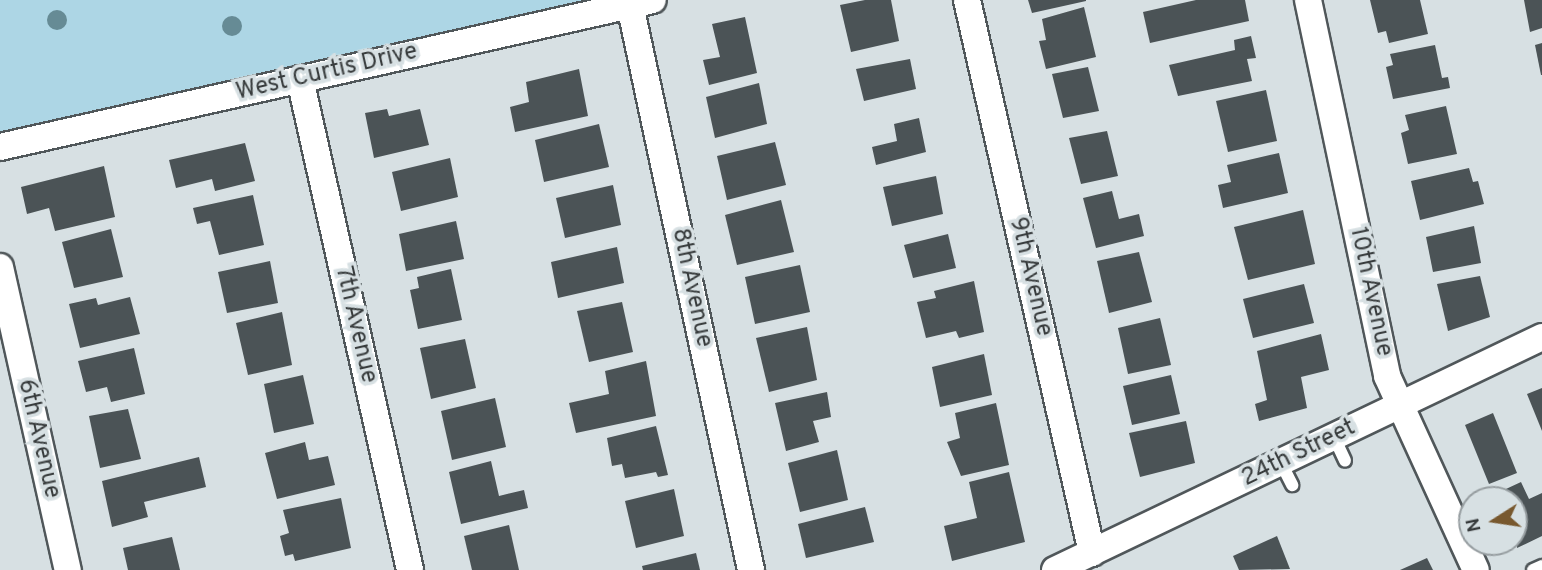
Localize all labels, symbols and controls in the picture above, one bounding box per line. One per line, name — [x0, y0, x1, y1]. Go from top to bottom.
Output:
street label: West Curtis Drive — [233, 38, 421, 108]
street label: 9th Avenue — [1002, 214, 1058, 340]
street label: 10th Avenue — [1342, 224, 1398, 360]
street label: 8th Avenue — [664, 225, 718, 351]
street label: 7th Avenue — [327, 263, 383, 387]
street label: 6th Avenue — [10, 376, 66, 502]
street label: 24th Street — [1237, 414, 1361, 494]
north arrow — [1458, 486, 1528, 556]
text: N — [1461, 516, 1488, 534]

